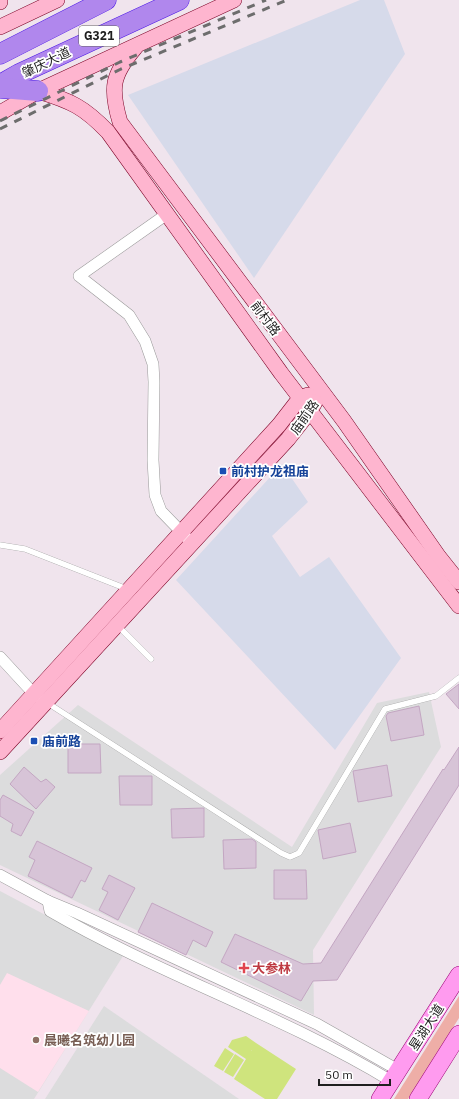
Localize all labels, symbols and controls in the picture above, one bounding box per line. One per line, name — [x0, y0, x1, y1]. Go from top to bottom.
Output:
road number: G321 — [79, 26, 119, 46]
street label: 肇庆大道 — [19, 43, 73, 81]
street label: 前村路 — [247, 298, 284, 339]
street label: 庙前路 — [286, 396, 323, 438]
place label: 前村护龙祖庙 — [231, 463, 309, 480]
marker: 前村护龙祖庙 — [218, 466, 228, 476]
place label: 庙前路 — [42, 733, 81, 750]
marker: 庙前路 — [29, 736, 39, 746]
place label: 大参林 — [252, 960, 291, 977]
marker: 大参林 — [239, 963, 249, 973]
street label: 星湖大道 — [405, 1001, 448, 1054]
place label: 晨曦名筑幼儿园 — [44, 1032, 135, 1049]
marker: 晨曦名筑幼儿园 — [31, 1035, 41, 1045]
scale bar — [319, 1061, 390, 1087]
text: 50 m — [325, 1067, 353, 1082]

